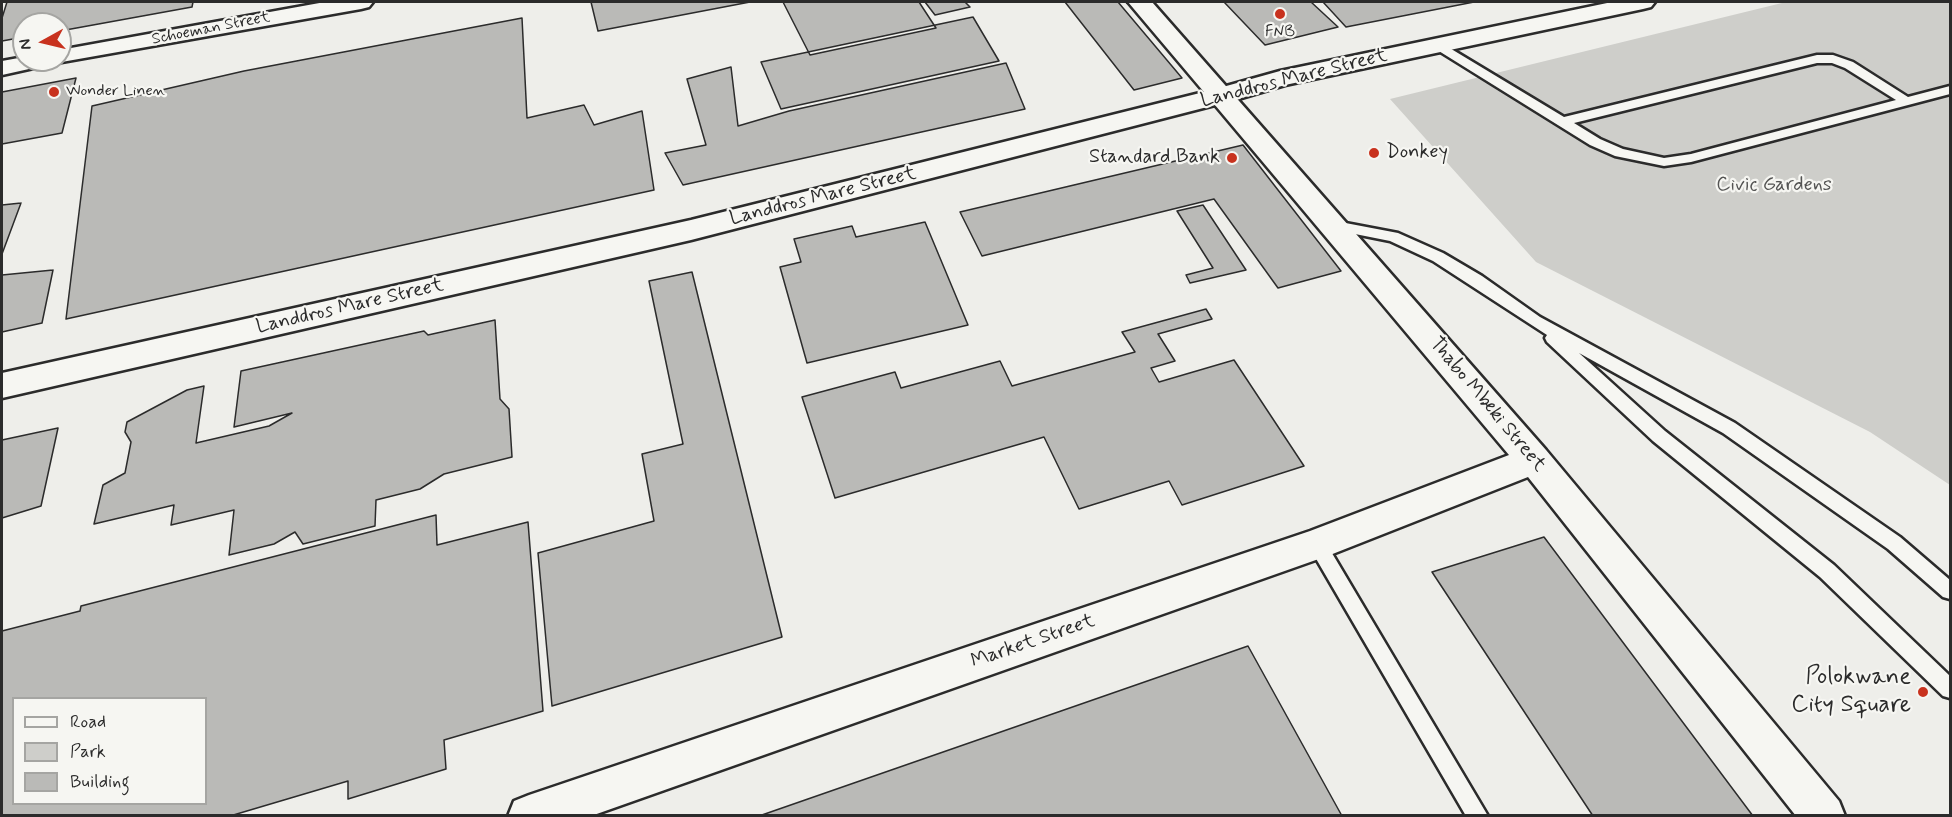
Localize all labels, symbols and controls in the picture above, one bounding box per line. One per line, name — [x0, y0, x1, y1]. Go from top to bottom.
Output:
marker: FNB — [1273, 7, 1287, 21]
street label: Schoeman Street — [150, 8, 272, 50]
north arrow — [12, 12, 72, 72]
place label: FNB — [1265, 23, 1295, 43]
text: N — [15, 38, 37, 51]
street label: Landdros Mare Street — [1198, 44, 1390, 114]
place label: Wonder Linen — [66, 82, 165, 102]
marker: Wonder Linen — [47, 85, 61, 99]
place label: Donkey — [1386, 141, 1448, 165]
place label: Standard Bank — [1089, 146, 1220, 170]
marker: Donkey — [1367, 146, 1381, 160]
marker: Standard Bank — [1225, 151, 1239, 165]
street label: Landdros Mare Street — [727, 162, 919, 232]
park label: Civic Gardens — [1716, 174, 1832, 198]
street label: Landdros Mare Street — [254, 274, 446, 340]
street label: Thabo Mbeki Street — [1424, 333, 1550, 477]
street label: Market Street — [968, 610, 1098, 674]
place label: Polokwane City Square — [1791, 664, 1911, 720]
marker: Polokwane City Square — [1916, 685, 1930, 699]
legend — [12, 697, 207, 805]
text: Road — [70, 710, 106, 734]
text: Park — [70, 740, 106, 764]
text: Building — [70, 770, 130, 794]

